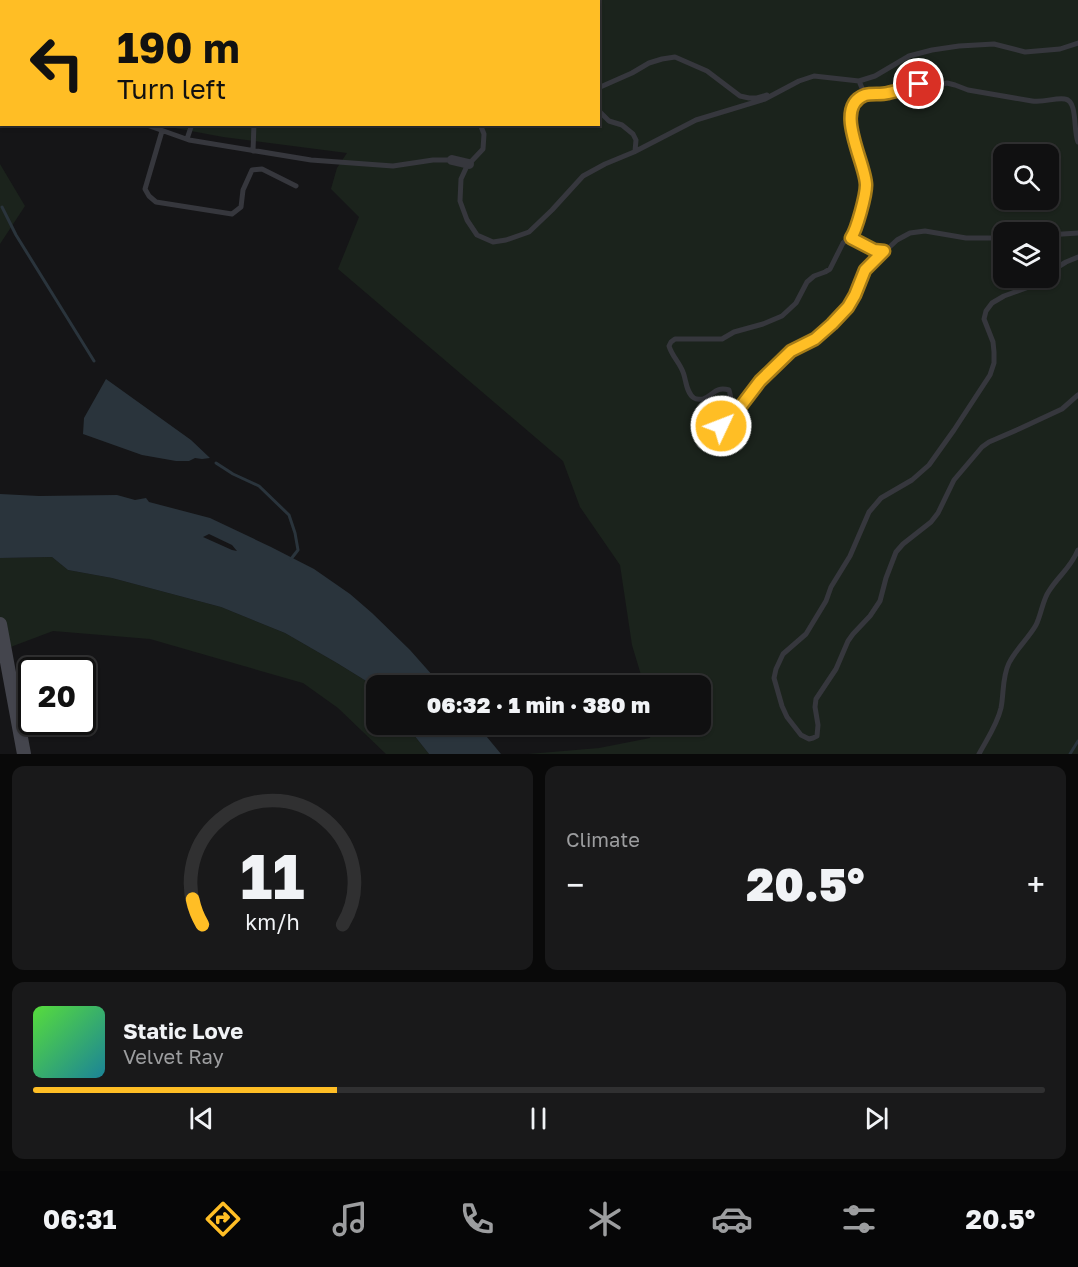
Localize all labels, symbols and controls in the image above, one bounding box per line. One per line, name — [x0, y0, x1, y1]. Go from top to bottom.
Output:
text: 190 m — [117, 22, 240, 72]
icon: left — [18, 24, 96, 102]
pin — [893, 58, 944, 109]
icon: arrive — [902, 67, 935, 100]
text: Turn left — [117, 73, 226, 105]
map controls — [993, 144, 1059, 288]
button: search — [993, 144, 1059, 210]
button: layers — [993, 222, 1059, 288]
position arrow — [689, 394, 753, 458]
speed limit sign: 20 — [18, 657, 96, 735]
text: 06:32 · 1 min · 380 m — [427, 691, 650, 718]
text: Climate — [566, 827, 640, 851]
text: 11 — [240, 838, 305, 913]
text: 20.5° — [746, 857, 865, 911]
text: − — [566, 865, 584, 904]
text: + — [1027, 865, 1045, 904]
text: km/h — [245, 909, 300, 935]
text: Static Love — [123, 1017, 243, 1044]
text: Velvet Ray — [123, 1044, 224, 1068]
icon: previous — [185, 1102, 218, 1135]
icon: pause — [522, 1102, 555, 1135]
icon: next — [860, 1102, 893, 1135]
icon: directions — [202, 1198, 244, 1240]
icon: music — [329, 1198, 371, 1240]
icon: phone — [456, 1198, 498, 1240]
icon: climate — [584, 1198, 626, 1240]
icon: car — [711, 1198, 753, 1240]
icon: filters — [838, 1198, 880, 1240]
text: 06:31 — [43, 1203, 116, 1235]
text: 20.5° — [966, 1203, 1035, 1235]

